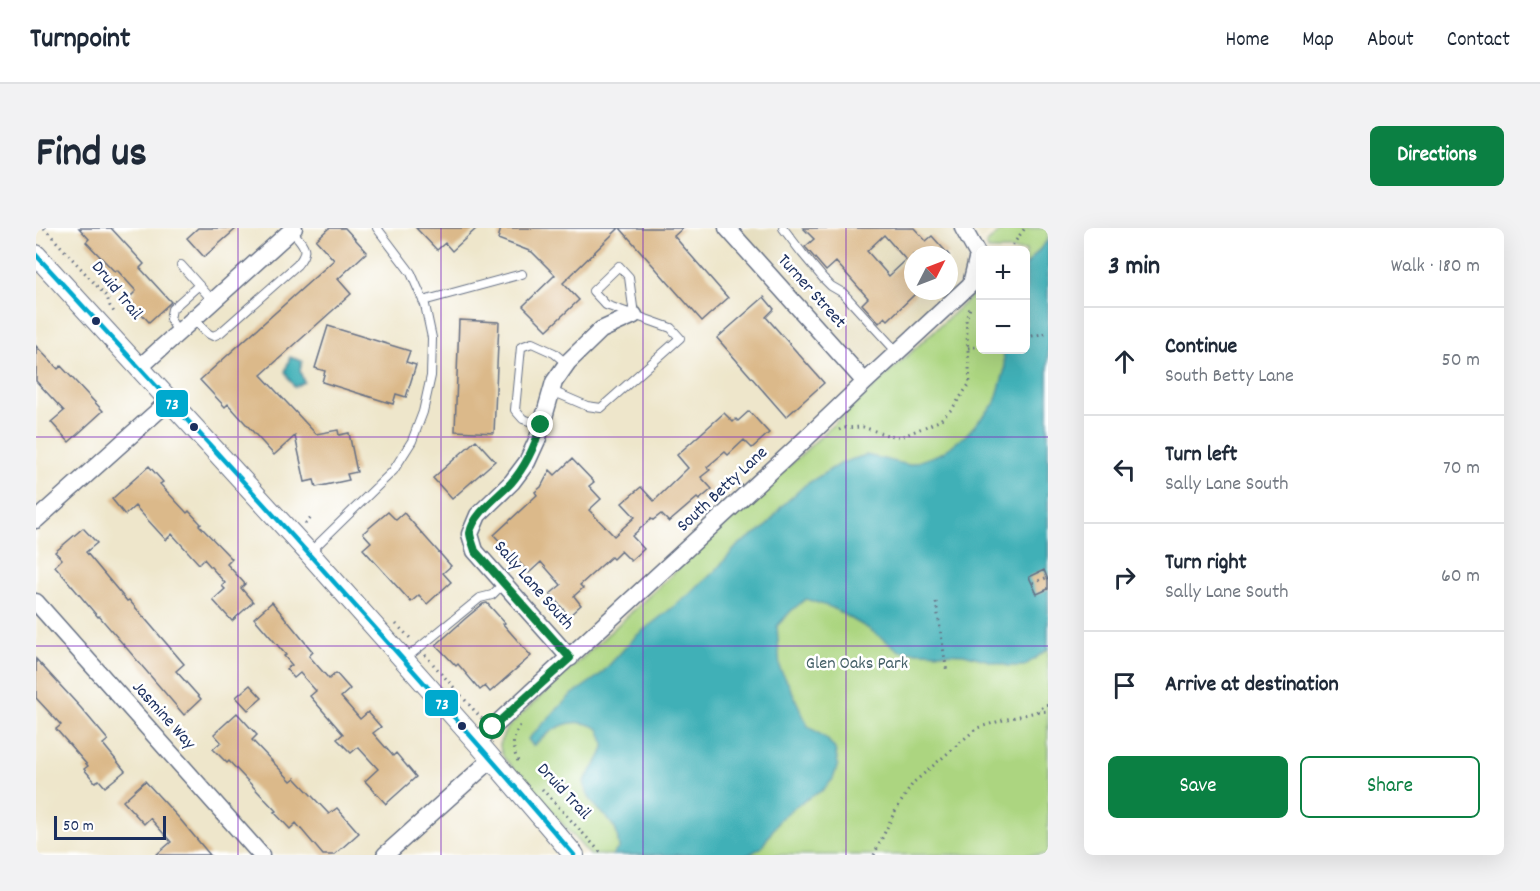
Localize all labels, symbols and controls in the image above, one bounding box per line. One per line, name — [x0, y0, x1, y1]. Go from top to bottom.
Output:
text: Turnpoint — [30, 21, 130, 61]
text: Home — [1225, 26, 1269, 56]
text: Map — [1302, 26, 1334, 56]
text: About — [1367, 26, 1414, 56]
text: Contact — [1447, 26, 1510, 56]
text: Find us — [36, 126, 147, 186]
button: Directions — [1370, 126, 1504, 186]
north arrow — [904, 246, 958, 300]
map controls — [976, 246, 1030, 354]
button: + — [976, 246, 1030, 300]
street label: Turner Street — [771, 249, 851, 335]
text: 3 min — [1108, 249, 1160, 286]
text: Walk · 180 m — [1391, 253, 1480, 281]
street label: Druid Trail — [84, 256, 148, 326]
button: − — [976, 300, 1030, 354]
unlabelled marker — [90, 315, 102, 327]
text: Continue — [1165, 332, 1237, 363]
icon: ahead — [1108, 345, 1141, 378]
text: 50 m — [1442, 347, 1480, 375]
text: South Betty Lane — [1165, 363, 1294, 391]
line badge: 73 — [155, 389, 189, 418]
text: 73 — [165, 394, 179, 417]
route end — [527, 411, 553, 437]
unlabelled marker — [188, 421, 200, 433]
text: Turn left — [1165, 440, 1237, 471]
street label: South Betty Lane — [672, 441, 774, 539]
icon: left — [1108, 453, 1141, 486]
text: 70 m — [1443, 455, 1480, 483]
text: Sally Lane South — [1165, 471, 1288, 499]
street label: Sally Lane South — [487, 536, 579, 636]
text: Turn right — [1165, 548, 1247, 579]
icon: right — [1108, 561, 1141, 594]
text: 60 m — [1441, 563, 1480, 591]
text: Sally Lane South — [1165, 579, 1288, 607]
park label: Glen Oaks Park — [806, 652, 908, 677]
icon: arrive — [1108, 669, 1141, 702]
text: Arrive at destination — [1165, 670, 1339, 701]
street label: Jasmine Way — [125, 676, 201, 756]
line badge: 73 — [424, 689, 459, 717]
text: 73 — [435, 694, 449, 717]
route start — [479, 713, 505, 739]
unlabelled marker — [456, 720, 468, 732]
button: Save — [1108, 756, 1288, 818]
button: Share — [1300, 756, 1480, 818]
street label: Druid Trail — [530, 758, 596, 826]
scale bar — [54, 813, 166, 840]
text: 50 m — [63, 815, 94, 838]

